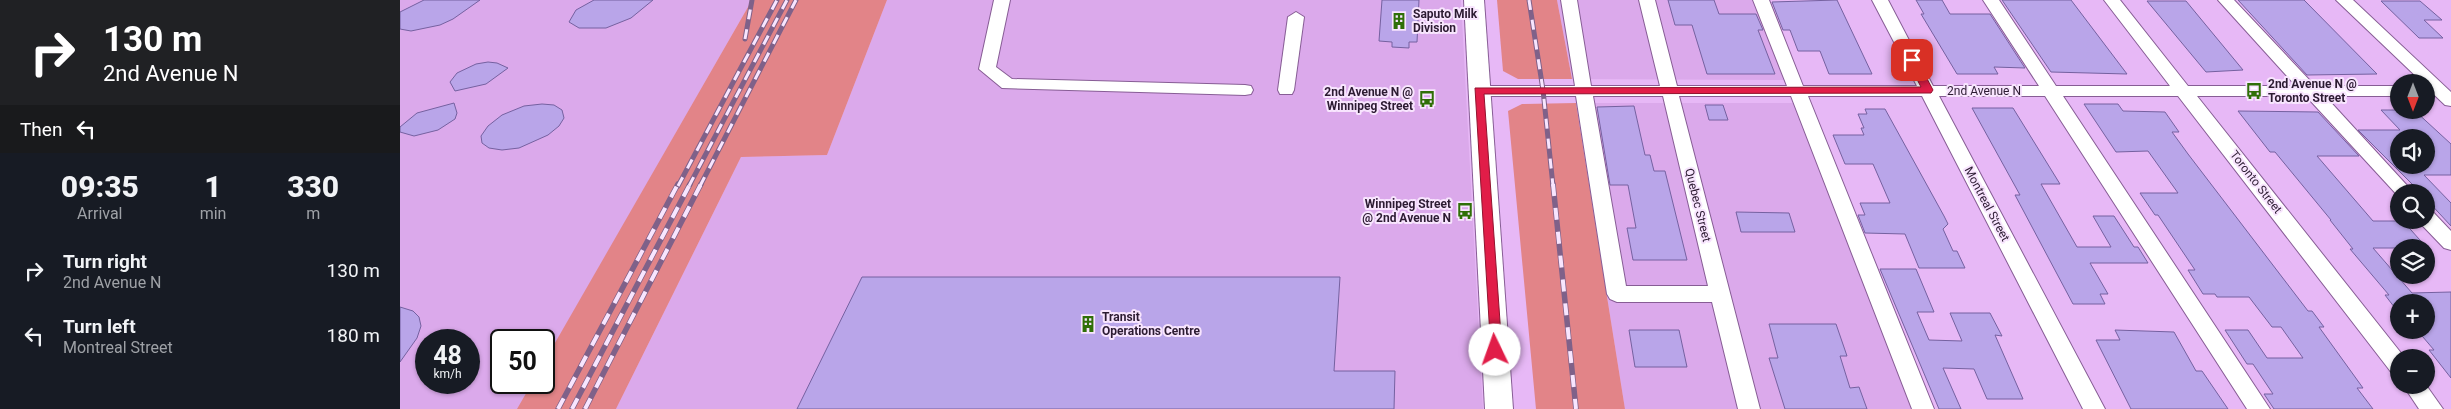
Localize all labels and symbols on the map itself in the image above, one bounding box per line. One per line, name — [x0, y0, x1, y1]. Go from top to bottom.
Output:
place label: Saputo Milk Division — [1413, 7, 1478, 35]
building icon: Saputo Milk Division — [1389, 11, 1409, 31]
pin — [1891, 39, 1933, 81]
north arrow — [2390, 74, 2435, 119]
place label: 2nd Avenue N @ Toronto Street — [2268, 77, 2357, 105]
bus stop icon: 2nd Avenue N @ Toronto Street — [2244, 81, 2264, 101]
street label: 2nd Avenue N — [1947, 84, 2021, 98]
place label: 2nd Avenue N @ Winnipeg Street — [1324, 85, 1413, 113]
bus stop icon: 2nd Avenue N @ Winnipeg Street — [1417, 89, 1437, 109]
street label: Toronto Street — [2227, 148, 2285, 216]
street label: Montreal Street — [1962, 164, 2013, 244]
street label: Quebec Street — [1682, 167, 1714, 243]
place label: Winnipeg Street @ 2nd Avenue N — [1362, 197, 1451, 225]
bus stop icon: Winnipeg Street @ 2nd Avenue N — [1455, 201, 1475, 221]
place label: Transit Operations Centre — [1102, 310, 1200, 338]
building icon: Transit Operations Centre — [1078, 314, 1098, 334]
position arrow — [1468, 323, 1520, 375]
speed limit sign: 50 — [490, 329, 555, 394]

